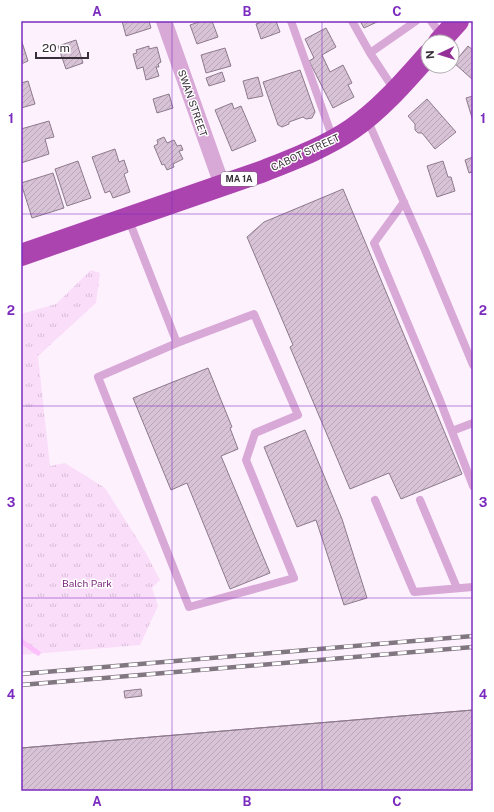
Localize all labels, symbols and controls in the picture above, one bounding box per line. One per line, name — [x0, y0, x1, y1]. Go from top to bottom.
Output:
text: A — [92, 4, 102, 19]
text: B — [243, 4, 252, 19]
text: C — [392, 4, 402, 19]
scale bar — [36, 34, 88, 60]
north arrow — [420, 34, 460, 74]
text: 20 m — [42, 41, 70, 55]
text: N — [424, 50, 436, 59]
street label: SWAN STREET — [176, 68, 210, 138]
text: 1 — [8, 111, 14, 126]
text: 1 — [480, 111, 486, 126]
street label: CABOT STREET — [269, 131, 341, 173]
road number: MA 1A — [221, 172, 257, 186]
text: 2 — [7, 303, 15, 318]
text: 2 — [479, 303, 487, 318]
text: 3 — [7, 495, 16, 510]
text: 3 — [479, 495, 488, 510]
park label: Balch Park — [62, 577, 112, 589]
text: 4 — [7, 687, 16, 702]
text: 4 — [479, 687, 488, 702]
text: A — [92, 794, 102, 809]
text: B — [243, 794, 252, 809]
text: C — [392, 794, 402, 809]

